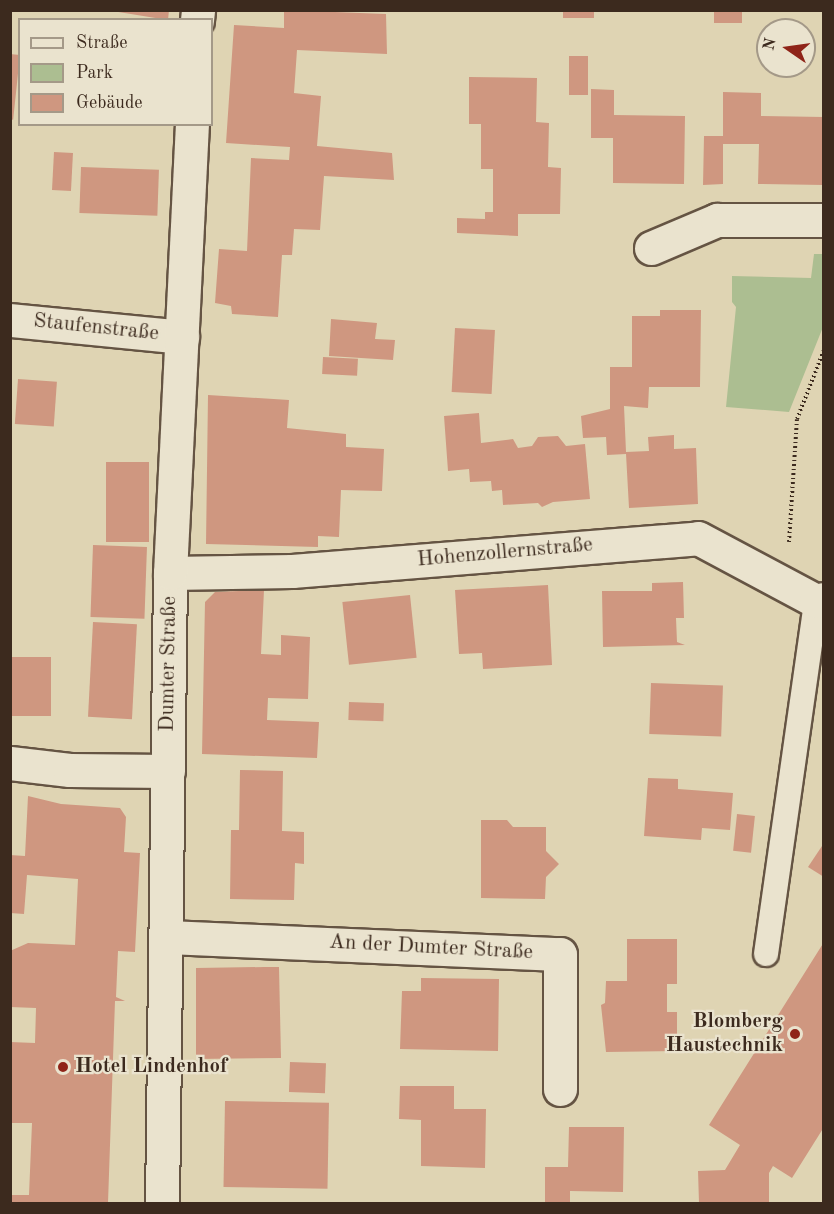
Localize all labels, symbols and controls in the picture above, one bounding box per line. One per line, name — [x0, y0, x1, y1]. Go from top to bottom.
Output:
legend — [18, 18, 213, 126]
north arrow — [756, 18, 816, 78]
text: Straße — [76, 34, 127, 52]
text: N — [761, 37, 780, 52]
text: Park — [76, 64, 113, 82]
text: Gebäude — [76, 94, 143, 112]
street label: Staufenstraße — [32, 309, 160, 347]
street label: Hohenzollernstraße — [416, 533, 594, 573]
street label: Dumter Straße — [155, 596, 183, 732]
street label: An der Dumter Straße — [328, 930, 534, 966]
place label: Blomberg Haustechnik — [666, 1009, 783, 1059]
marker: Blomberg Haustechnik — [788, 1027, 802, 1041]
place label: Hotel Lindenhof — [75, 1054, 227, 1080]
marker: Hotel Lindenhof — [56, 1060, 70, 1074]

